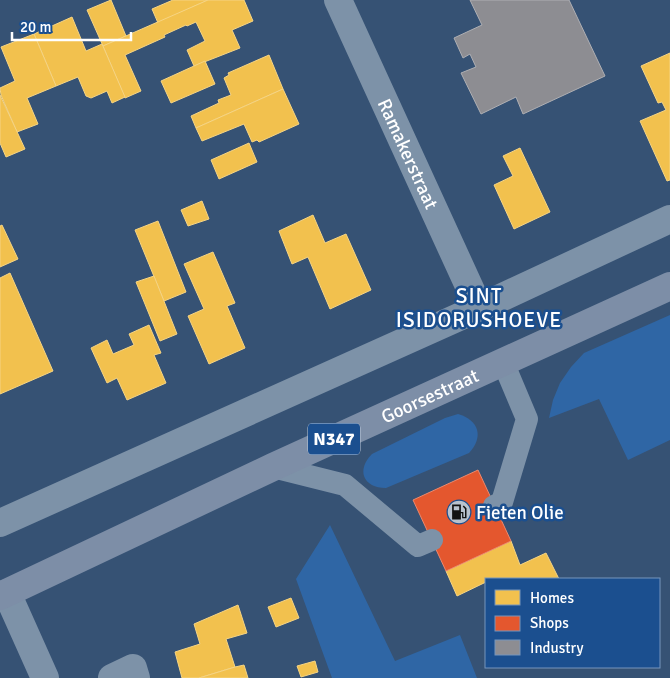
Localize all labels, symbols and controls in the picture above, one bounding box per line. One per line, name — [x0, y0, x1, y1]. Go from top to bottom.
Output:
scale bar — [12, 10, 131, 42]
text: 20 m — [20, 18, 51, 36]
street label: Ramakerstraat — [372, 95, 443, 213]
district label: SINT ISIDORUSHOEVE — [396, 283, 562, 333]
street label: Goorsestraat — [377, 364, 483, 429]
road number: N347 — [308, 424, 360, 454]
fuel station icon: Fieten Olie — [446, 499, 472, 525]
place label: Fieten Olie — [476, 501, 564, 525]
legend — [485, 578, 660, 668]
text: Homes — [530, 589, 574, 607]
text: Shops — [530, 614, 569, 632]
text: Industry — [530, 639, 583, 657]

